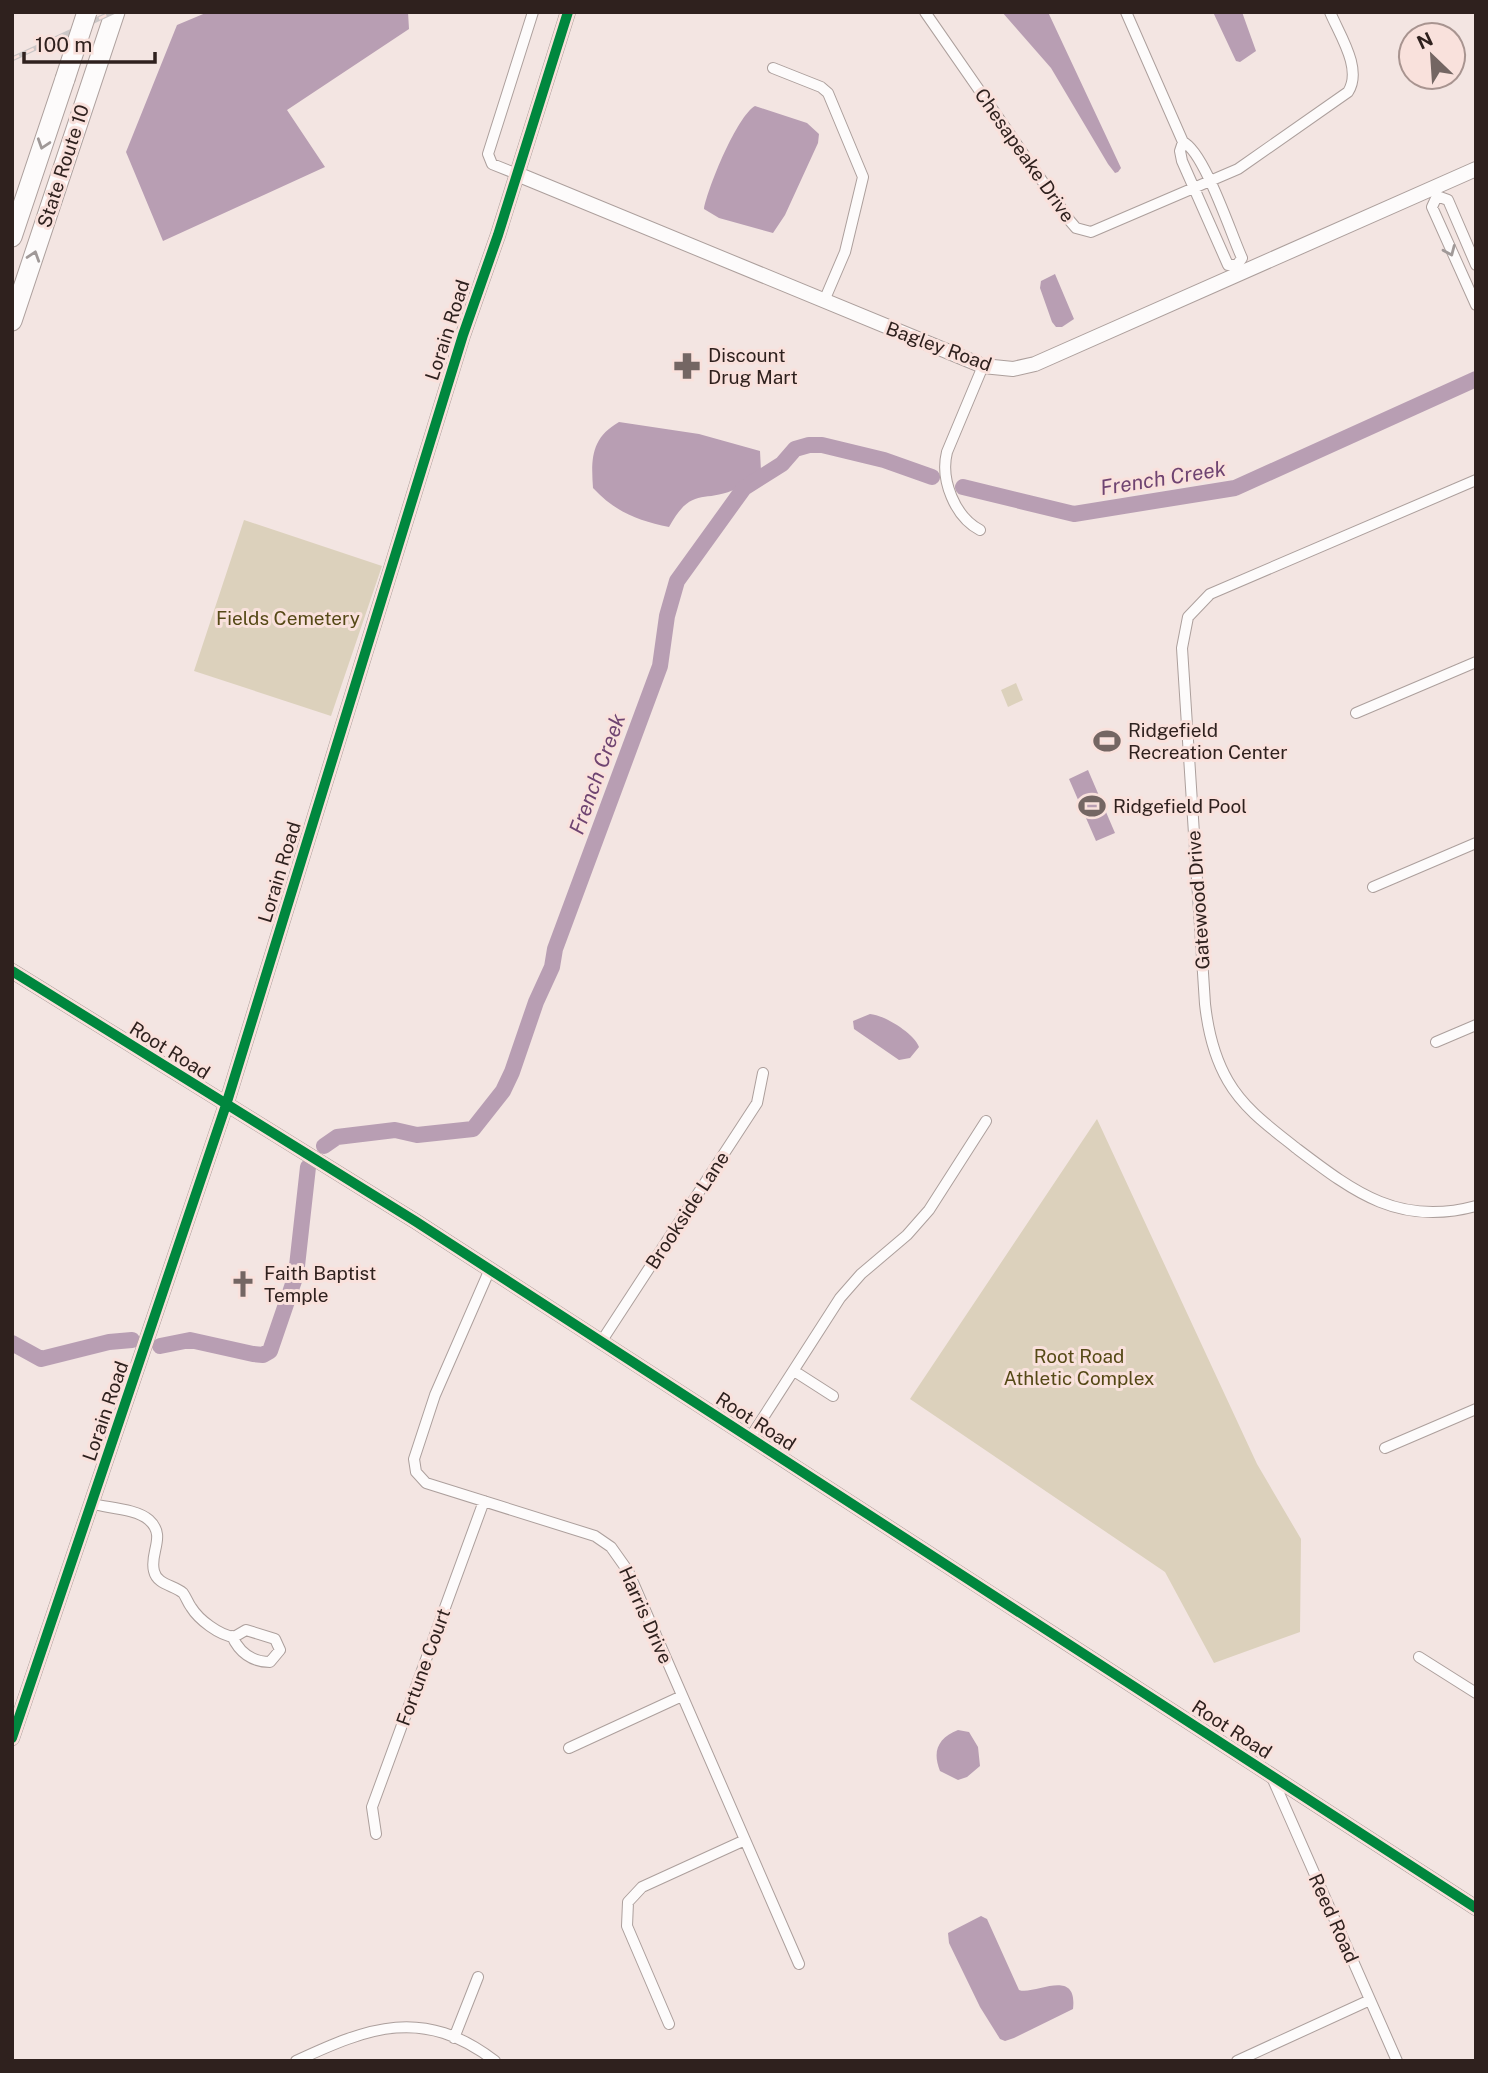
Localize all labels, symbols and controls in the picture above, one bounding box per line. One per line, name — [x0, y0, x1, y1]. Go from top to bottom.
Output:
scale bar — [24, 21, 156, 65]
north arrow — [1397, 21, 1467, 91]
text: N — [1413, 27, 1436, 54]
text: 100 m — [35, 32, 92, 57]
street label: Chesapeake Drive — [971, 84, 1079, 226]
street label: State Route 10 — [33, 102, 93, 230]
one-way arrow — [37, 138, 51, 150]
one-way arrow — [1442, 244, 1456, 256]
one-way arrow — [26, 250, 40, 262]
street label: Lorain Road — [420, 277, 474, 383]
street label: Bagley Road — [883, 317, 995, 375]
place label: Discount Drug Mart — [708, 344, 798, 388]
pharmacy icon: Discount Drug Mart — [672, 351, 702, 381]
water label: French Creek — [1098, 456, 1228, 500]
park label: Fields Cemetery — [216, 607, 360, 629]
water label: French Creek — [564, 710, 631, 838]
place label: Ridgefield Recreation Center — [1128, 719, 1288, 763]
sports icon: Ridgefield Recreation Center — [1092, 726, 1122, 756]
sports icon: Ridgefield Pool — [1077, 791, 1107, 821]
place label: Ridgefield Pool — [1113, 795, 1247, 817]
street label: Lorain Road — [253, 819, 305, 925]
street label: Gatewood Drive — [1182, 830, 1214, 970]
street label: Root Road — [126, 1017, 214, 1083]
street label: Brookside Lane — [641, 1147, 733, 1273]
place label: Faith Baptist Temple — [264, 1262, 376, 1306]
church icon: Faith Baptist Temple — [228, 1269, 258, 1299]
park label: Root Road Athletic Complex — [1004, 1345, 1155, 1389]
street label: Lorain Road — [78, 1358, 132, 1464]
street label: Root Road — [712, 1387, 800, 1455]
street label: Harris Drive — [615, 1563, 677, 1667]
street label: Fortune Court — [392, 1605, 454, 1729]
street label: Root Road — [1188, 1695, 1276, 1763]
street label: Reed Road — [1305, 1870, 1363, 1966]

